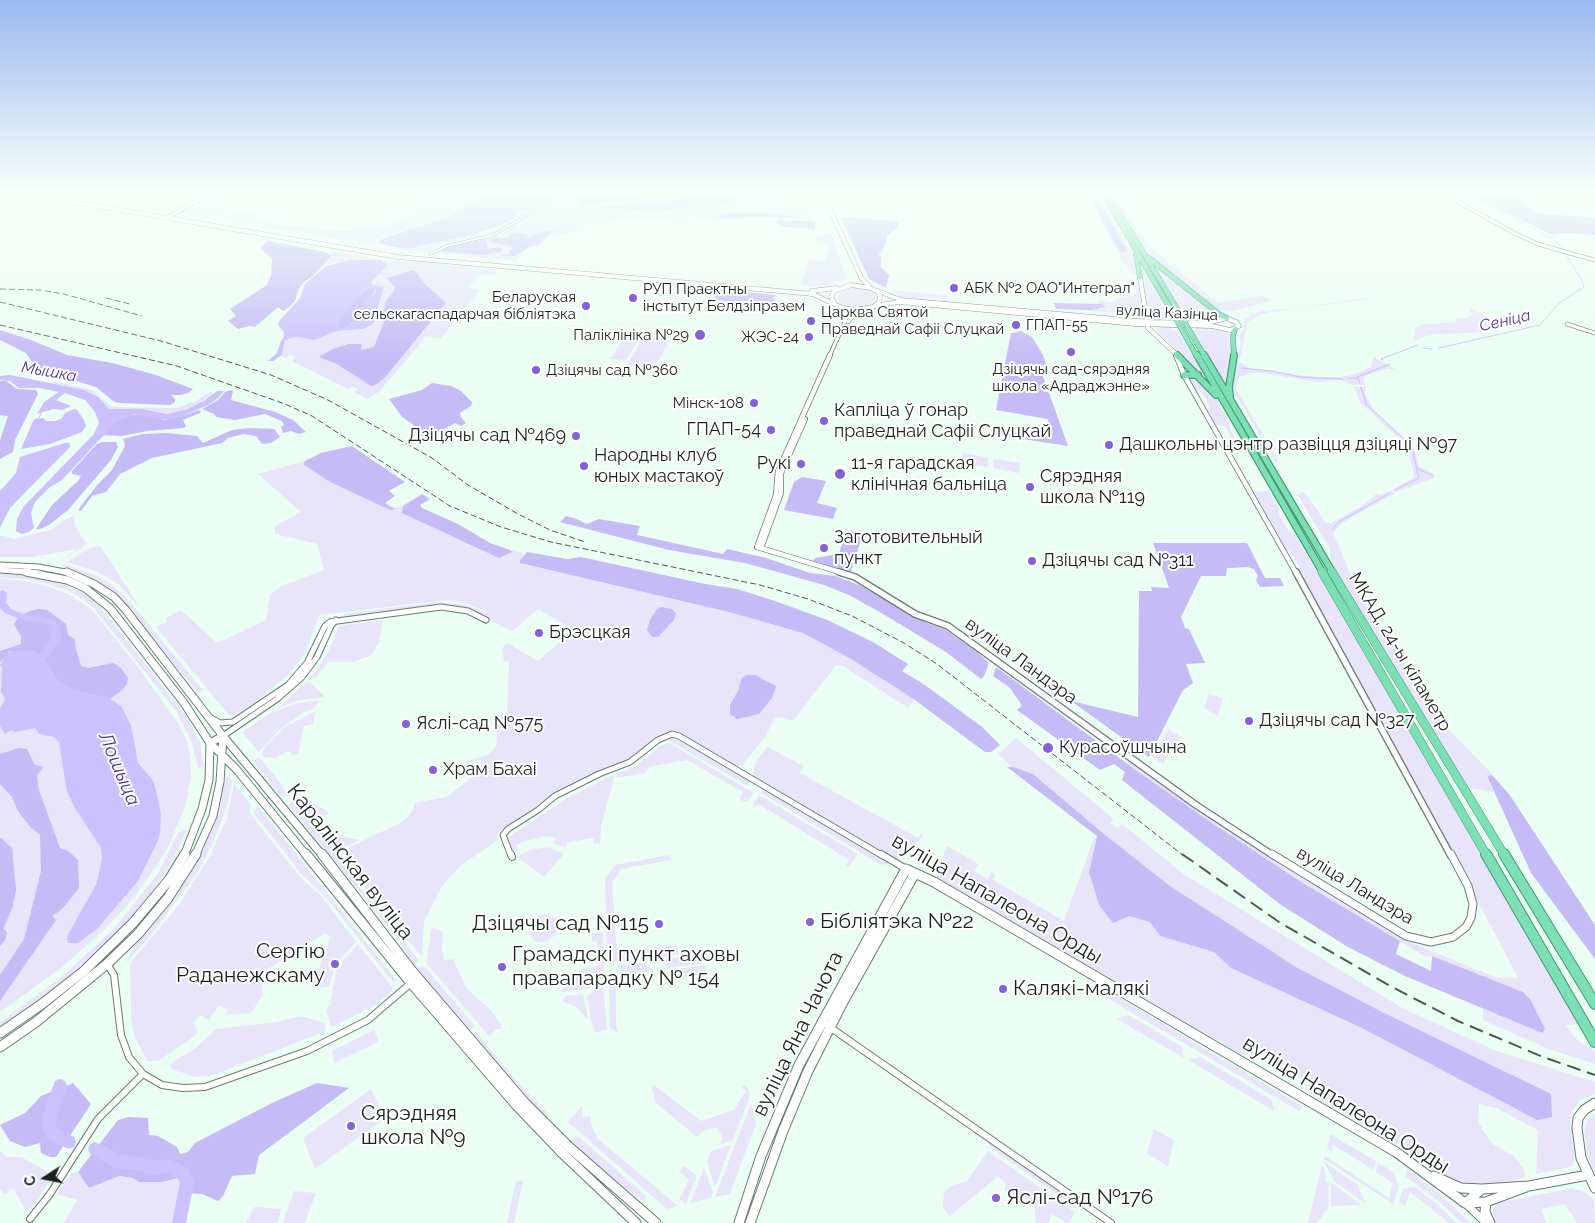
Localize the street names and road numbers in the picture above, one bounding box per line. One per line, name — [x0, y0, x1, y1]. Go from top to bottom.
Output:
street label: вуліца Казінца — [1116, 301, 1218, 325]
street label: МКАД, 24-ы кіламетр — [1344, 569, 1456, 735]
street label: вуліца Ландэра — [961, 613, 1081, 709]
street label: Каралінская вуліца — [281, 779, 419, 945]
street label: вуліца Напалеона Орды — [887, 828, 1107, 970]
street label: вуліца Ландэра — [1292, 842, 1418, 930]
street label: вуліца Яна Чачота — [747, 947, 849, 1121]
street label: вуліца Напалеона Орды — [1238, 1031, 1454, 1179]

